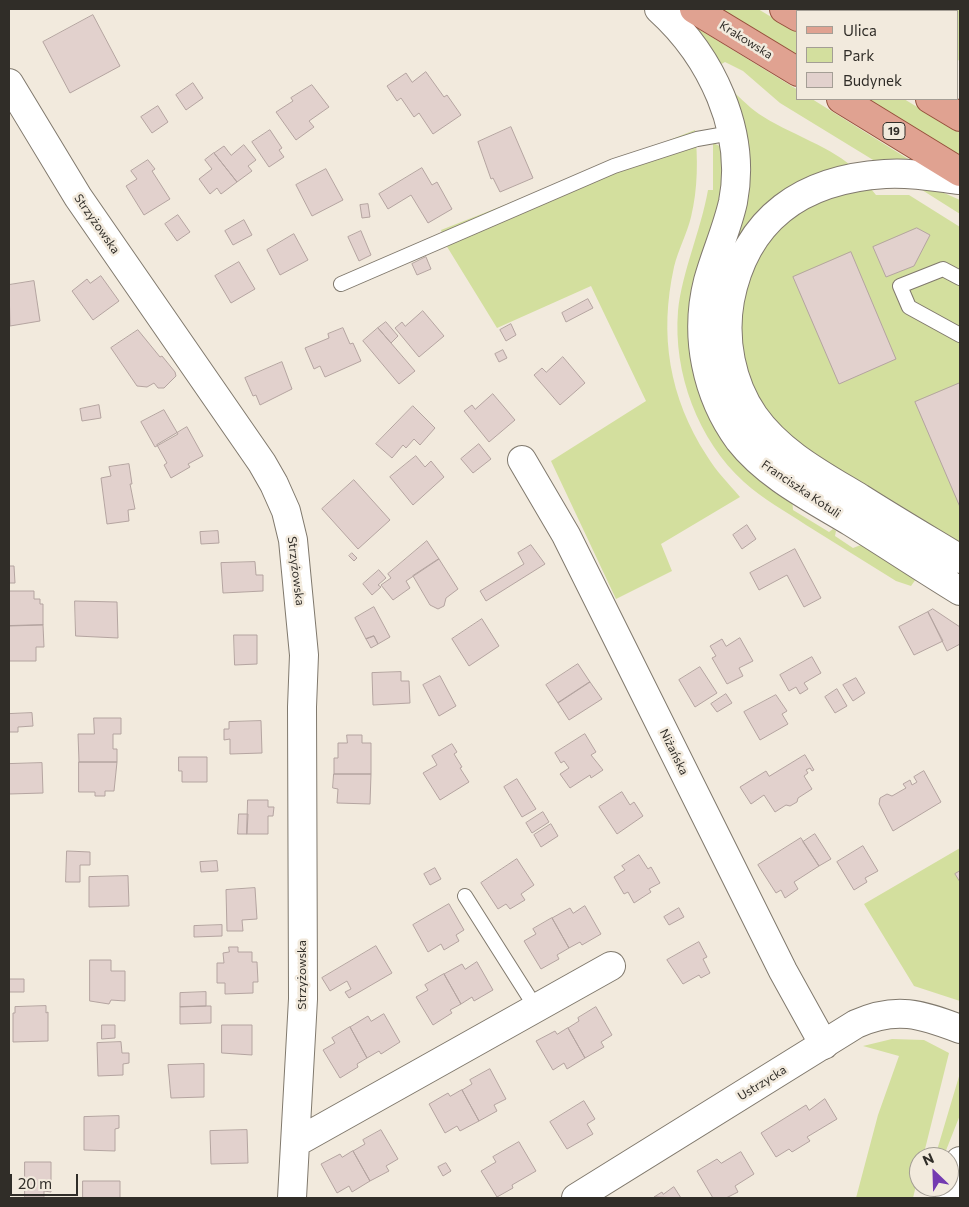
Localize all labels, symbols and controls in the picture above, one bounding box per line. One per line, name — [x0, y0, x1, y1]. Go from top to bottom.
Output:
legend — [796, 10, 959, 100]
street label: Krakowska — [717, 18, 775, 62]
text: Ulica — [843, 21, 877, 39]
text: Park — [843, 46, 874, 64]
text: Budynek — [843, 71, 902, 89]
road number: 19 — [883, 122, 905, 140]
street label: Strzyżowska — [71, 191, 123, 257]
street label: Franciszka Kotuli — [759, 457, 843, 521]
street label: Strzyżowska — [285, 536, 307, 606]
street label: Niżańska — [657, 727, 691, 777]
street label: Strzyżowska — [295, 940, 309, 1010]
street label: Ustrzycka — [735, 1062, 789, 1104]
north arrow — [909, 1147, 959, 1197]
text: N — [920, 1149, 936, 1169]
scale bar — [12, 1164, 80, 1196]
text: 20 m — [18, 1174, 52, 1192]

